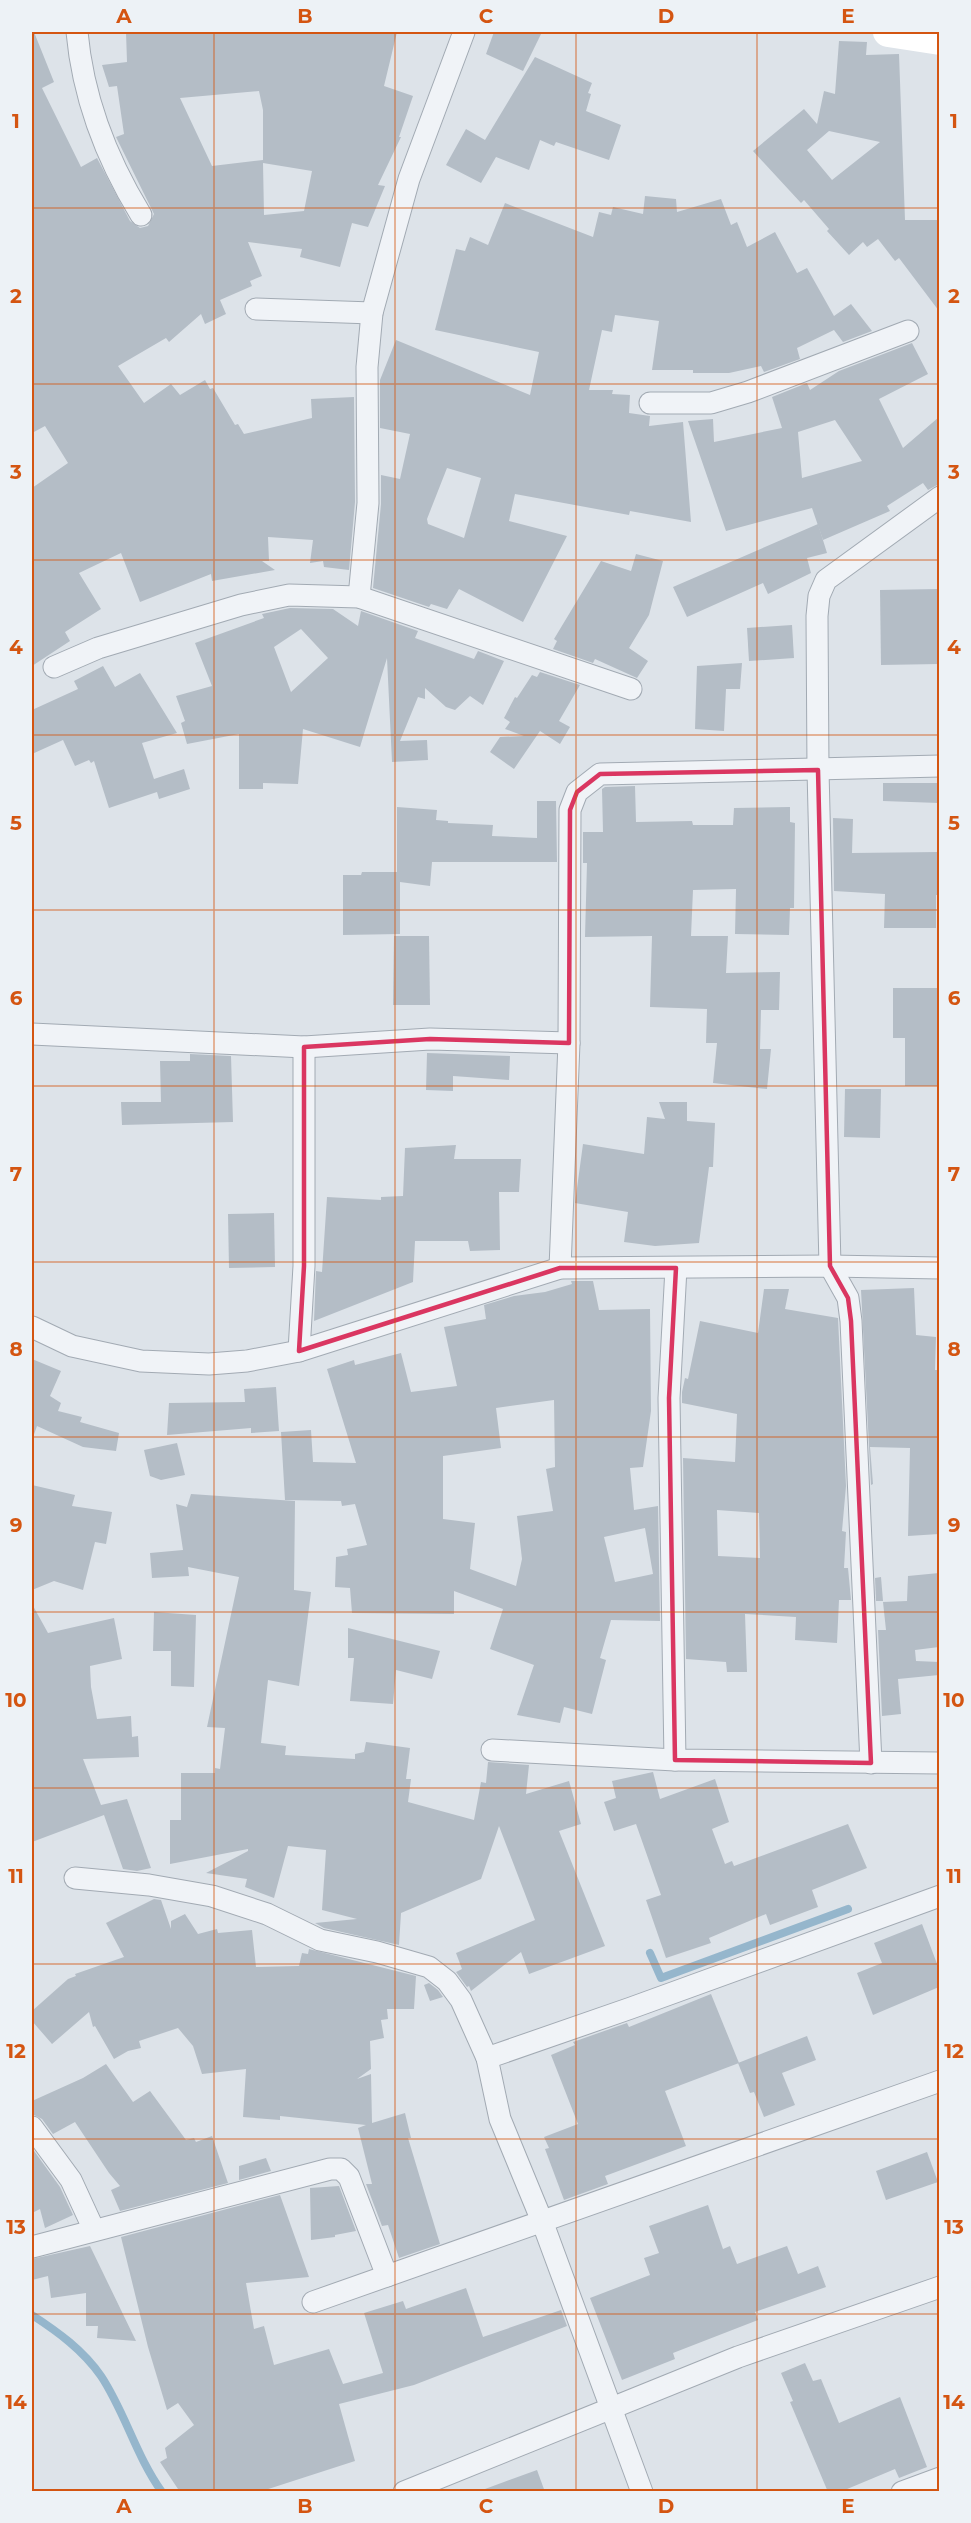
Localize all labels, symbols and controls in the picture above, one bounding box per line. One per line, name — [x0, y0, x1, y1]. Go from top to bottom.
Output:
text: A — [115, 4, 132, 28]
text: B — [297, 4, 313, 28]
text: C — [479, 4, 494, 28]
text: D — [658, 4, 674, 28]
text: E — [841, 4, 855, 28]
text: 1 — [12, 109, 20, 133]
text: 1 — [950, 109, 958, 133]
text: 2 — [10, 284, 22, 308]
text: 2 — [948, 284, 960, 308]
text: 3 — [9, 460, 22, 484]
text: 3 — [947, 460, 960, 484]
text: 4 — [9, 635, 23, 659]
text: 4 — [947, 635, 961, 659]
text: 5 — [10, 811, 22, 835]
text: 5 — [948, 811, 960, 835]
text: 6 — [10, 986, 23, 1010]
text: 6 — [948, 986, 961, 1010]
text: 7 — [10, 1162, 22, 1186]
text: 7 — [948, 1162, 960, 1186]
text: 8 — [9, 1337, 23, 1361]
text: 8 — [947, 1337, 961, 1361]
text: 9 — [10, 1513, 22, 1537]
text: 9 — [948, 1513, 960, 1537]
text: 10 — [5, 1688, 27, 1712]
text: 10 — [943, 1688, 965, 1712]
text: 11 — [8, 1864, 24, 1888]
text: 11 — [946, 1864, 962, 1888]
text: 12 — [6, 2039, 26, 2063]
text: 12 — [944, 2039, 964, 2063]
text: 13 — [6, 2215, 26, 2239]
text: 13 — [944, 2215, 964, 2239]
text: 14 — [5, 2390, 27, 2414]
text: 14 — [943, 2390, 965, 2414]
text: A — [115, 2494, 132, 2518]
text: B — [297, 2494, 313, 2518]
text: C — [479, 2494, 494, 2518]
text: D — [658, 2494, 674, 2518]
text: E — [841, 2494, 855, 2518]

